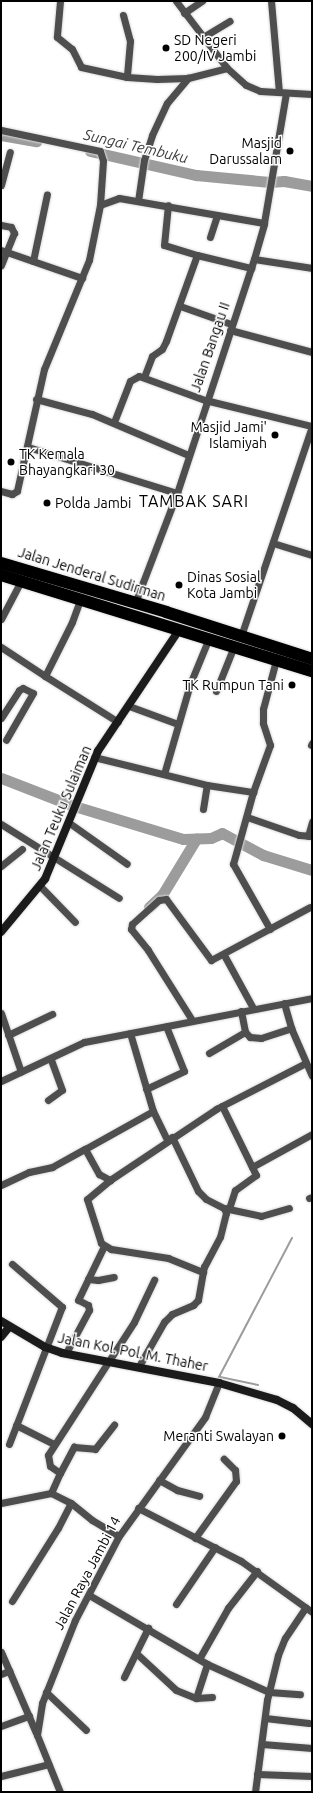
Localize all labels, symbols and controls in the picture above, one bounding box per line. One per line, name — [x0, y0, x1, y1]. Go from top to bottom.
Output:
place label: SD Negeri 200/IV Jambi — [174, 32, 256, 64]
marker: SD Negeri 200/IV Jambi — [161, 43, 171, 53]
water label: Sungai Tembuku — [82, 125, 190, 167]
place label: Masjid Darussalam — [209, 135, 282, 168]
marker: Masjid Darussalam — [285, 146, 295, 156]
street label: Jalan Bangau II — [187, 300, 233, 394]
place label: Masjid Jami' Islamiyah — [190, 419, 267, 452]
marker: Masjid Jami' Islamiyah — [270, 430, 280, 440]
place label: TK Kemala Bhayangkari 30 — [19, 446, 115, 478]
marker: TK Kemala Bhayangkari 30 — [6, 457, 16, 467]
district label: TAMBAK SARI — [139, 491, 249, 511]
place label: Polda Jambi — [55, 495, 131, 511]
marker: Polda Jambi — [42, 498, 52, 508]
street label: Jalan Jenderal Sudirman — [16, 544, 168, 604]
place label: Dinas Sosial Kota Jambi — [187, 569, 261, 602]
marker: Dinas Sosial Kota Jambi — [174, 580, 184, 590]
place label: TK Rumpun Tani — [182, 677, 284, 693]
marker: TK Rumpun Tani — [287, 680, 297, 690]
street label: Jalan Teuku Sulaiman — [27, 743, 95, 873]
street label: Jalan Kol. Pol. M. Thaher — [56, 1329, 210, 1375]
place label: Meranti Swalayan — [163, 1428, 274, 1444]
marker: Meranti Swalayan — [277, 1431, 287, 1441]
street label: Jalan Raya Jambi 14 — [50, 1513, 124, 1633]

